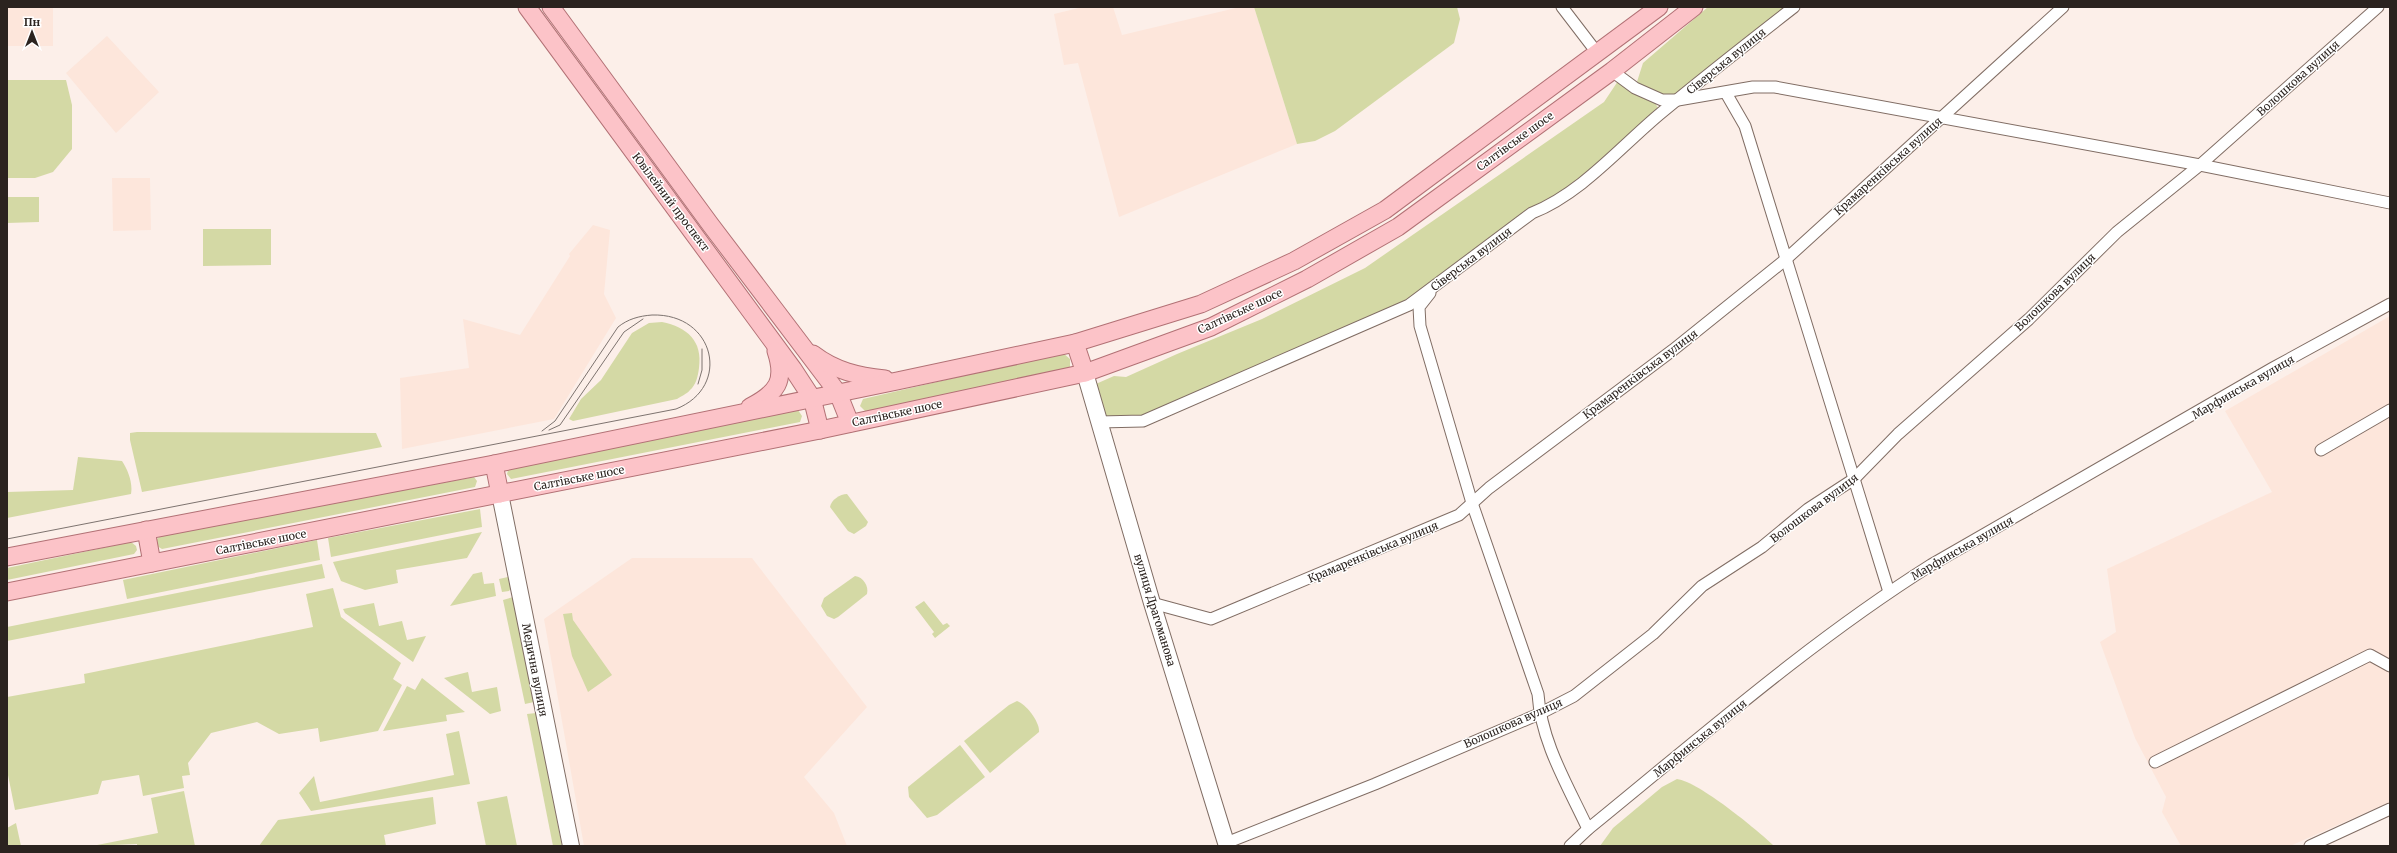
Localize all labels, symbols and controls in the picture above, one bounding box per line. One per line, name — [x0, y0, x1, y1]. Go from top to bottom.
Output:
north arrow — [12, 12, 52, 52]
text: Пн — [24, 15, 41, 29]
street label: Сіверська вулиця — [1684, 25, 1769, 97]
street label: Волошкова вулиця — [2254, 37, 2343, 119]
street label: Салтівське шосе — [1474, 108, 1556, 174]
street label: Крамаренківська вулиця — [1831, 114, 1945, 218]
street label: Ювілейний проспект — [629, 150, 713, 254]
street label: Сіверська вулиця — [1428, 224, 1515, 294]
street label: Волошкова вулиця — [2012, 250, 2098, 334]
street label: Салтівське шосе — [1195, 285, 1285, 337]
street label: Крамаренківська вулиця — [1580, 326, 1701, 422]
street label: Марфинська вулиця — [2189, 352, 2297, 422]
street label: Салтівське шосе — [851, 397, 944, 429]
street label: Салтівське шосе — [533, 462, 626, 494]
street label: Волошкова вулиця — [1767, 470, 1861, 546]
street label: Марфинська вулиця — [1908, 513, 2016, 583]
street label: Крамаренківська вулиця — [1306, 518, 1441, 586]
street label: Салтівське шосе — [215, 526, 308, 558]
street label: вулиця Драгоманова — [1131, 552, 1179, 668]
street label: Медична вулиця — [519, 622, 551, 718]
street label: Волошкова вулиця — [1462, 695, 1565, 751]
street label: Марфинська вулиця — [1651, 696, 1750, 780]

